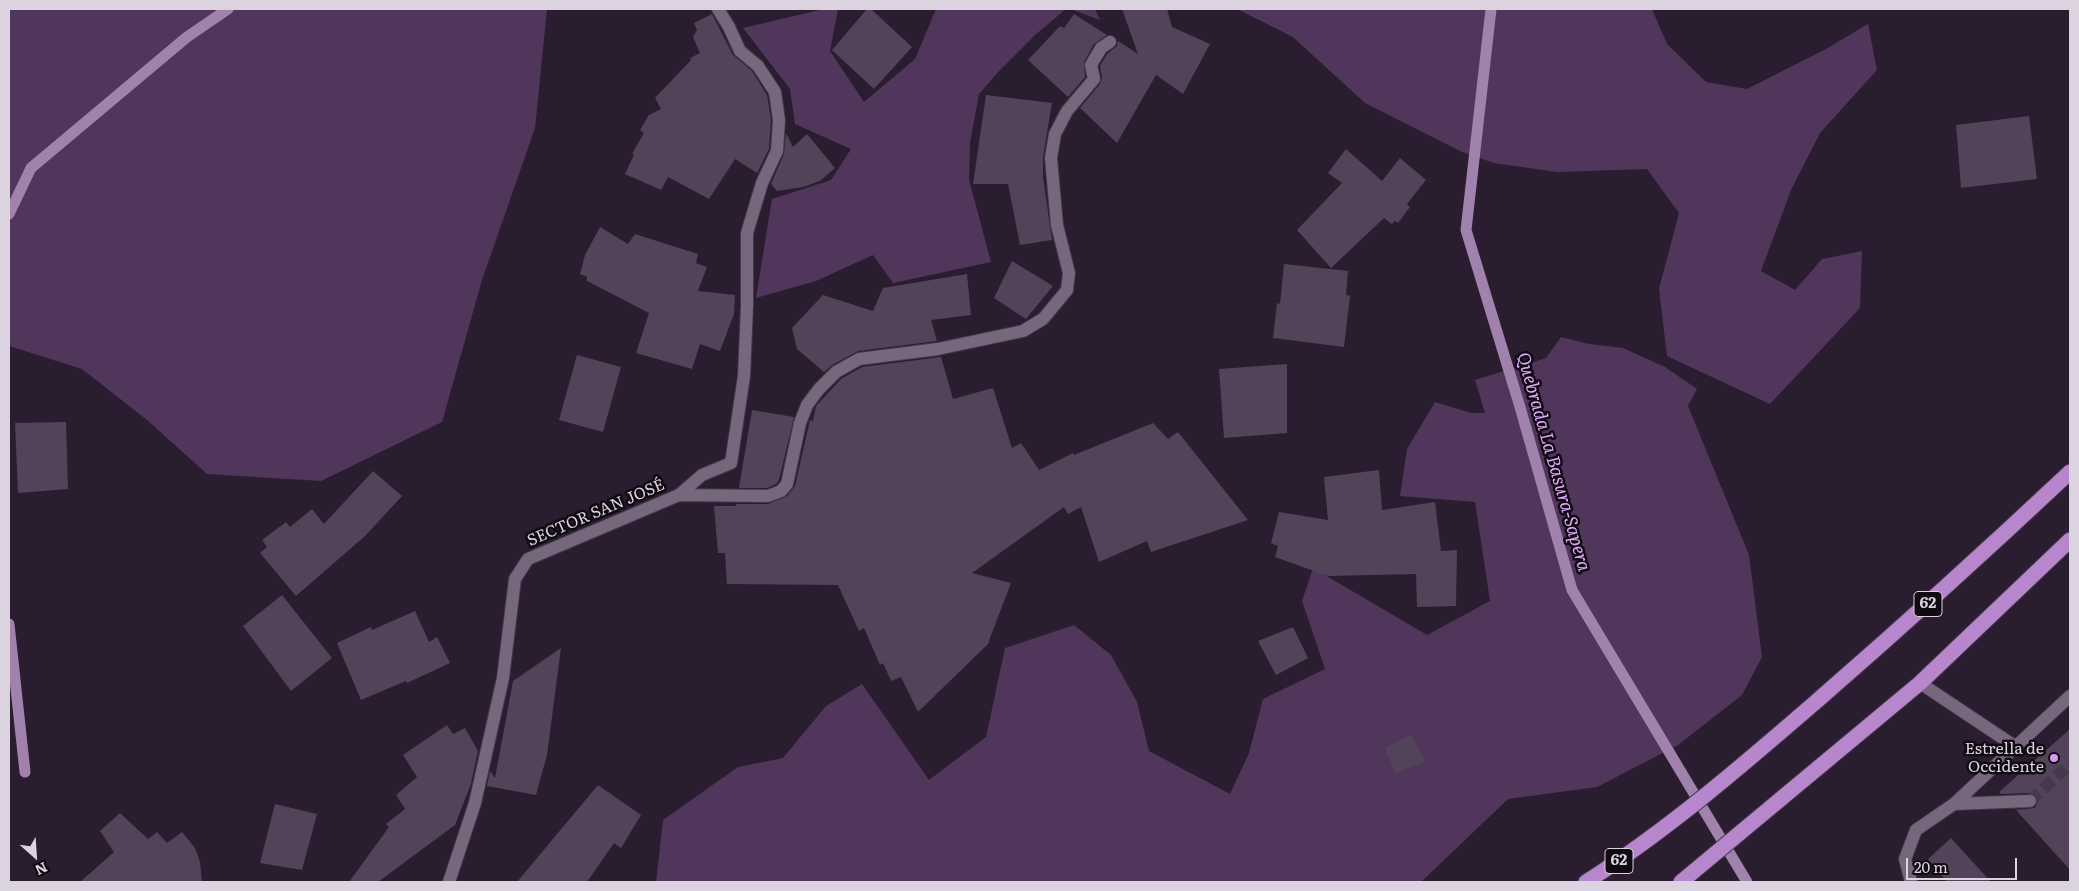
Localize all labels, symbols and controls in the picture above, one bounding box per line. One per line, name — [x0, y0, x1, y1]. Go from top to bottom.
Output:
water label: Quebrada La Basura-Sapera — [1511, 350, 1595, 574]
street label: SECTOR SAN JOSÉ — [524, 475, 668, 551]
road number: 62 — [1914, 592, 1942, 616]
place label: Estrella de Occidente — [1965, 739, 2044, 777]
marker: Estrella de Occidente — [2048, 752, 2060, 764]
north arrow — [10, 831, 60, 881]
road number: 62 — [1605, 848, 1633, 874]
scale bar — [1909, 848, 2020, 880]
text: 20 m — [1914, 855, 1948, 878]
text: N — [32, 858, 51, 881]

